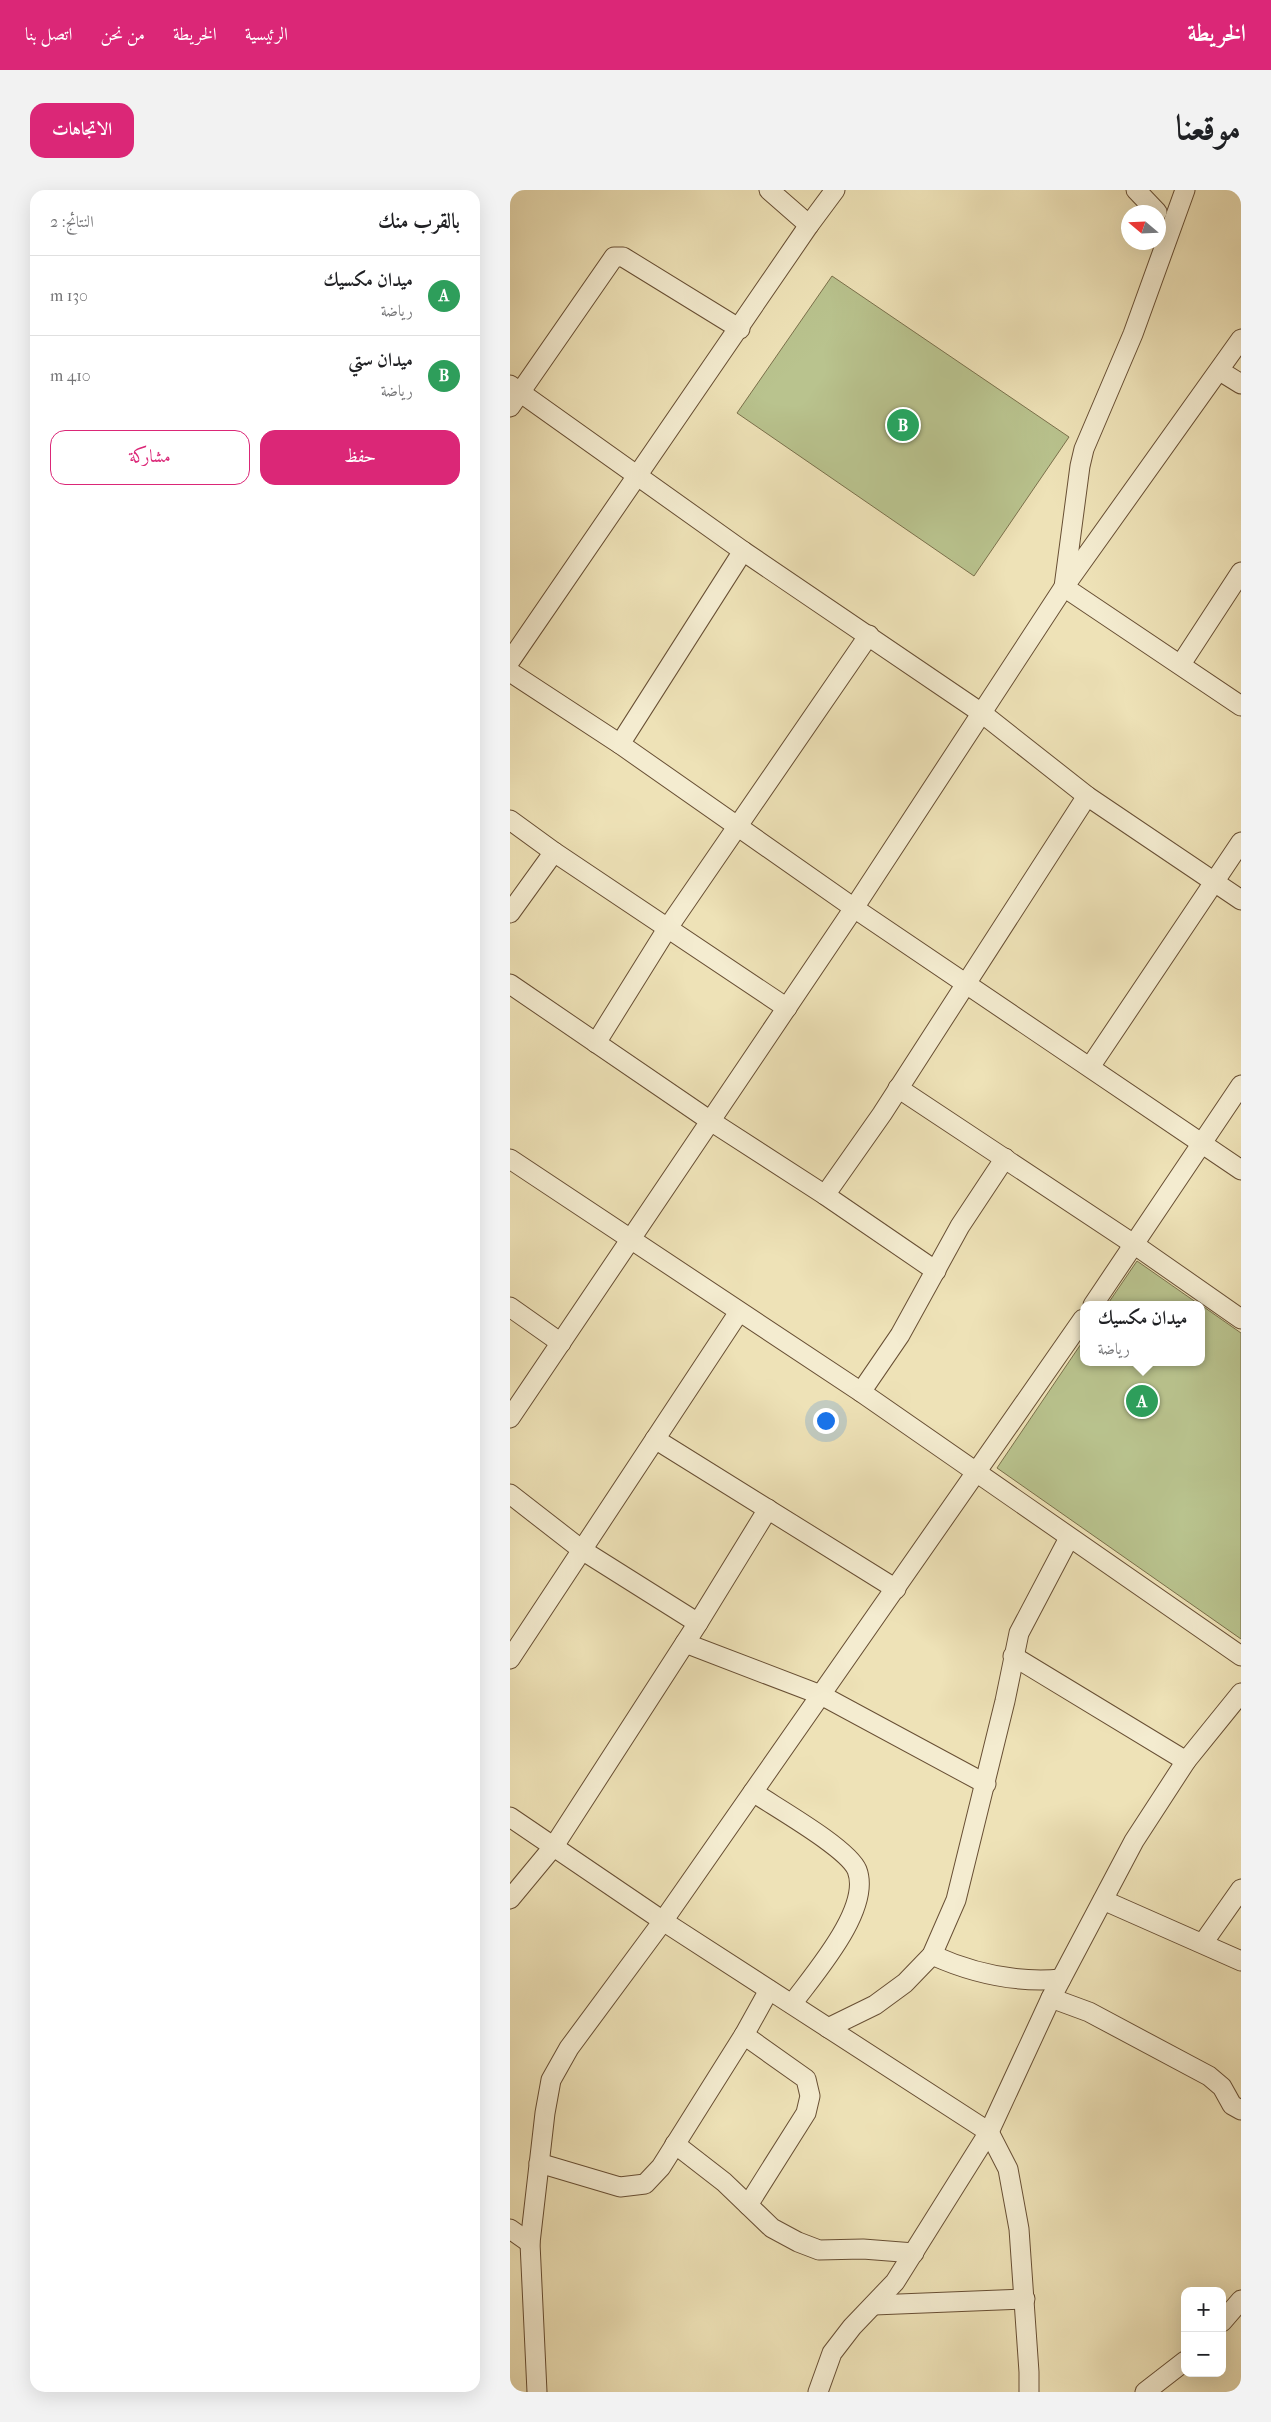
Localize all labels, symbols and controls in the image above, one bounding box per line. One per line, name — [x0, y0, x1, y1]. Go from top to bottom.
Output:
text: الخريطة — [1188, 19, 1246, 47]
text: اتصل بنا — [25, 24, 72, 45]
text: من نحن — [100, 24, 145, 45]
text: الخريطة — [173, 24, 217, 45]
text: الرئيسية — [245, 24, 288, 45]
button: الاتجاهات — [30, 103, 134, 158]
text: موقعنا — [1176, 107, 1241, 148]
north arrow — [1121, 205, 1166, 250]
text: بالقرب منك — [378, 209, 460, 233]
text: النتائج: 2 — [50, 212, 94, 231]
text: ميدان مكسيك — [323, 269, 413, 291]
text: 130 m — [50, 286, 88, 305]
text: A — [439, 286, 449, 305]
text: رياضة — [381, 301, 413, 320]
text: ميدان ستي — [348, 349, 413, 371]
text: 410 m — [50, 366, 91, 385]
text: B — [439, 366, 449, 385]
text: رياضة — [381, 381, 413, 400]
pin: B — [887, 406, 919, 444]
button: مشاركة — [50, 430, 250, 485]
button: حفظ — [260, 430, 460, 485]
popup — [1080, 1301, 1205, 1366]
text: ميدان مكسيك — [1098, 1307, 1187, 1329]
text: رياضة — [1098, 1339, 1130, 1358]
pin: A — [1126, 1382, 1158, 1420]
your location — [813, 1408, 839, 1434]
map controls — [1181, 2287, 1226, 2377]
button: + — [1181, 2287, 1226, 2332]
button: − — [1181, 2332, 1226, 2377]

